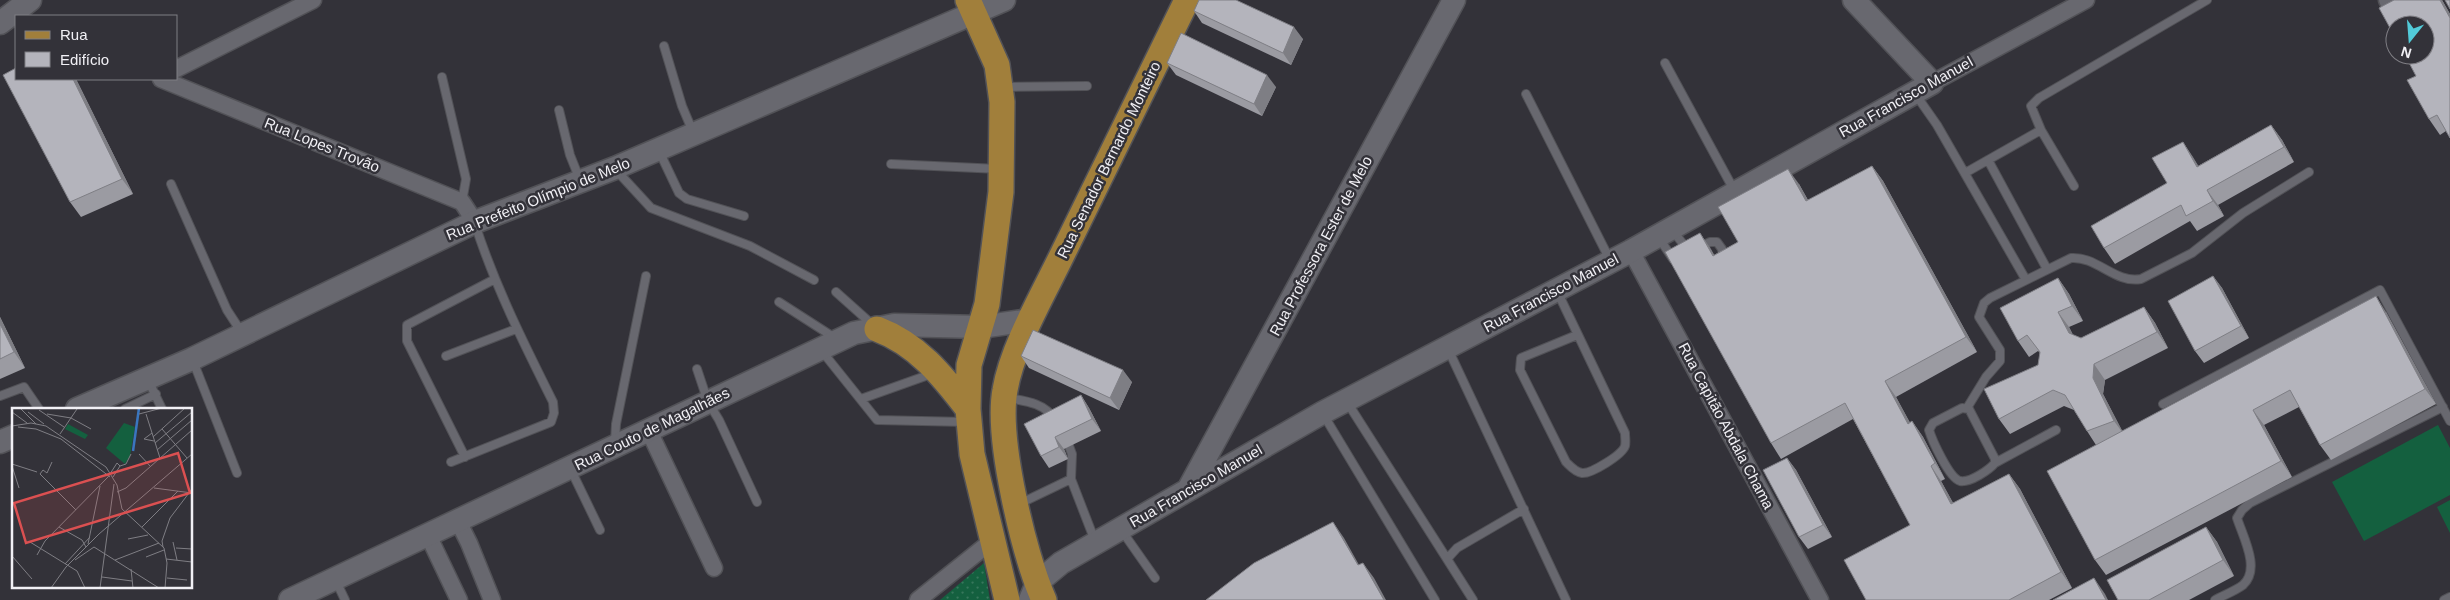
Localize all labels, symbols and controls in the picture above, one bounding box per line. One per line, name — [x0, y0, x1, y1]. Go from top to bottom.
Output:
legend — [15, 15, 178, 80]
north arrow — [2385, 15, 2435, 65]
text: Rua — [60, 26, 88, 43]
text: N — [2399, 43, 2413, 62]
text: Edifício — [60, 51, 109, 68]
street label: Rua Francisco Manuel — [1836, 53, 1976, 140]
street label: Rua Senador Bernardo Monteiro — [1053, 59, 1164, 261]
street label: Rua Lopes Trovão — [262, 114, 382, 175]
street label: Rua Professora Ester de Melo — [1266, 153, 1375, 338]
street label: Rua Prefeito Olímpio de Melo — [443, 154, 632, 243]
street label: Rua Francisco Manuel — [1481, 250, 1621, 335]
street label: Rua Capitão Abdala Chama — [1675, 340, 1778, 512]
street label: Rua Couto de Magalhães — [572, 384, 732, 473]
inset map — [12, 408, 192, 588]
street label: Rua Francisco Manuel — [1127, 441, 1265, 530]

